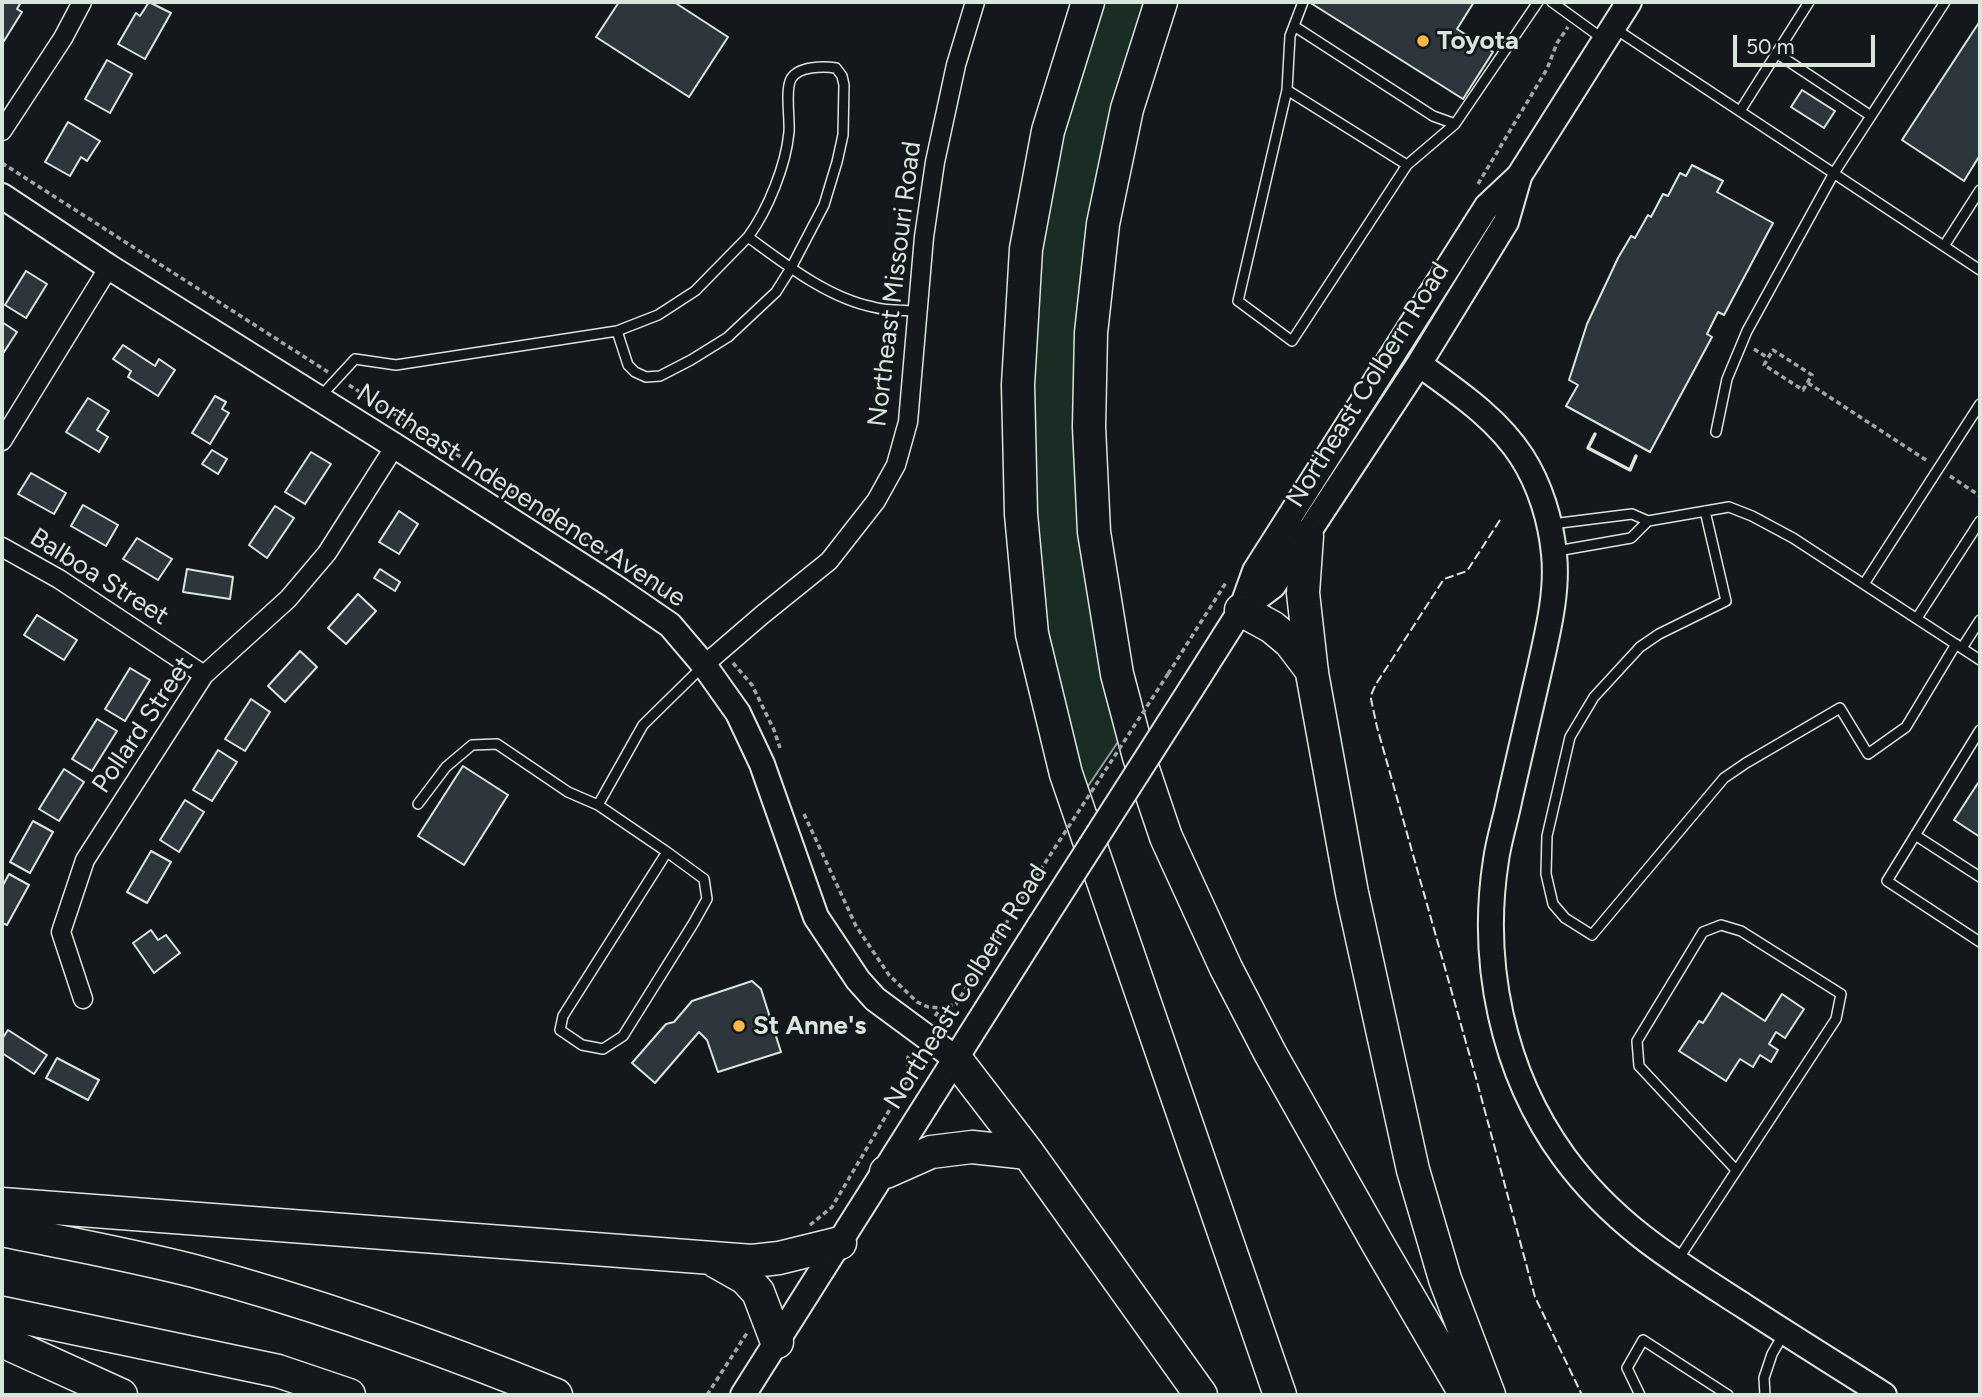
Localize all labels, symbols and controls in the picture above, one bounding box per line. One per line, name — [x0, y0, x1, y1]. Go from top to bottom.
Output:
scale bar — [1737, 21, 1879, 65]
place label: Toyota — [1437, 25, 1519, 57]
marker: Toyota — [1415, 33, 1431, 49]
text: 50 m — [1746, 34, 1795, 59]
street label: Northeast Missouri Road — [862, 140, 928, 428]
street label: Northeast Colbern Road — [1280, 257, 1456, 513]
street label: Northeast Independence Avenue — [351, 378, 691, 614]
street label: Balboa Street — [24, 522, 174, 632]
street label: Pollard Street — [86, 651, 200, 799]
street label: Northeast Colbern Road — [878, 859, 1054, 1115]
place label: St Anne's — [753, 1010, 866, 1042]
marker: St Anne's — [731, 1018, 747, 1034]

